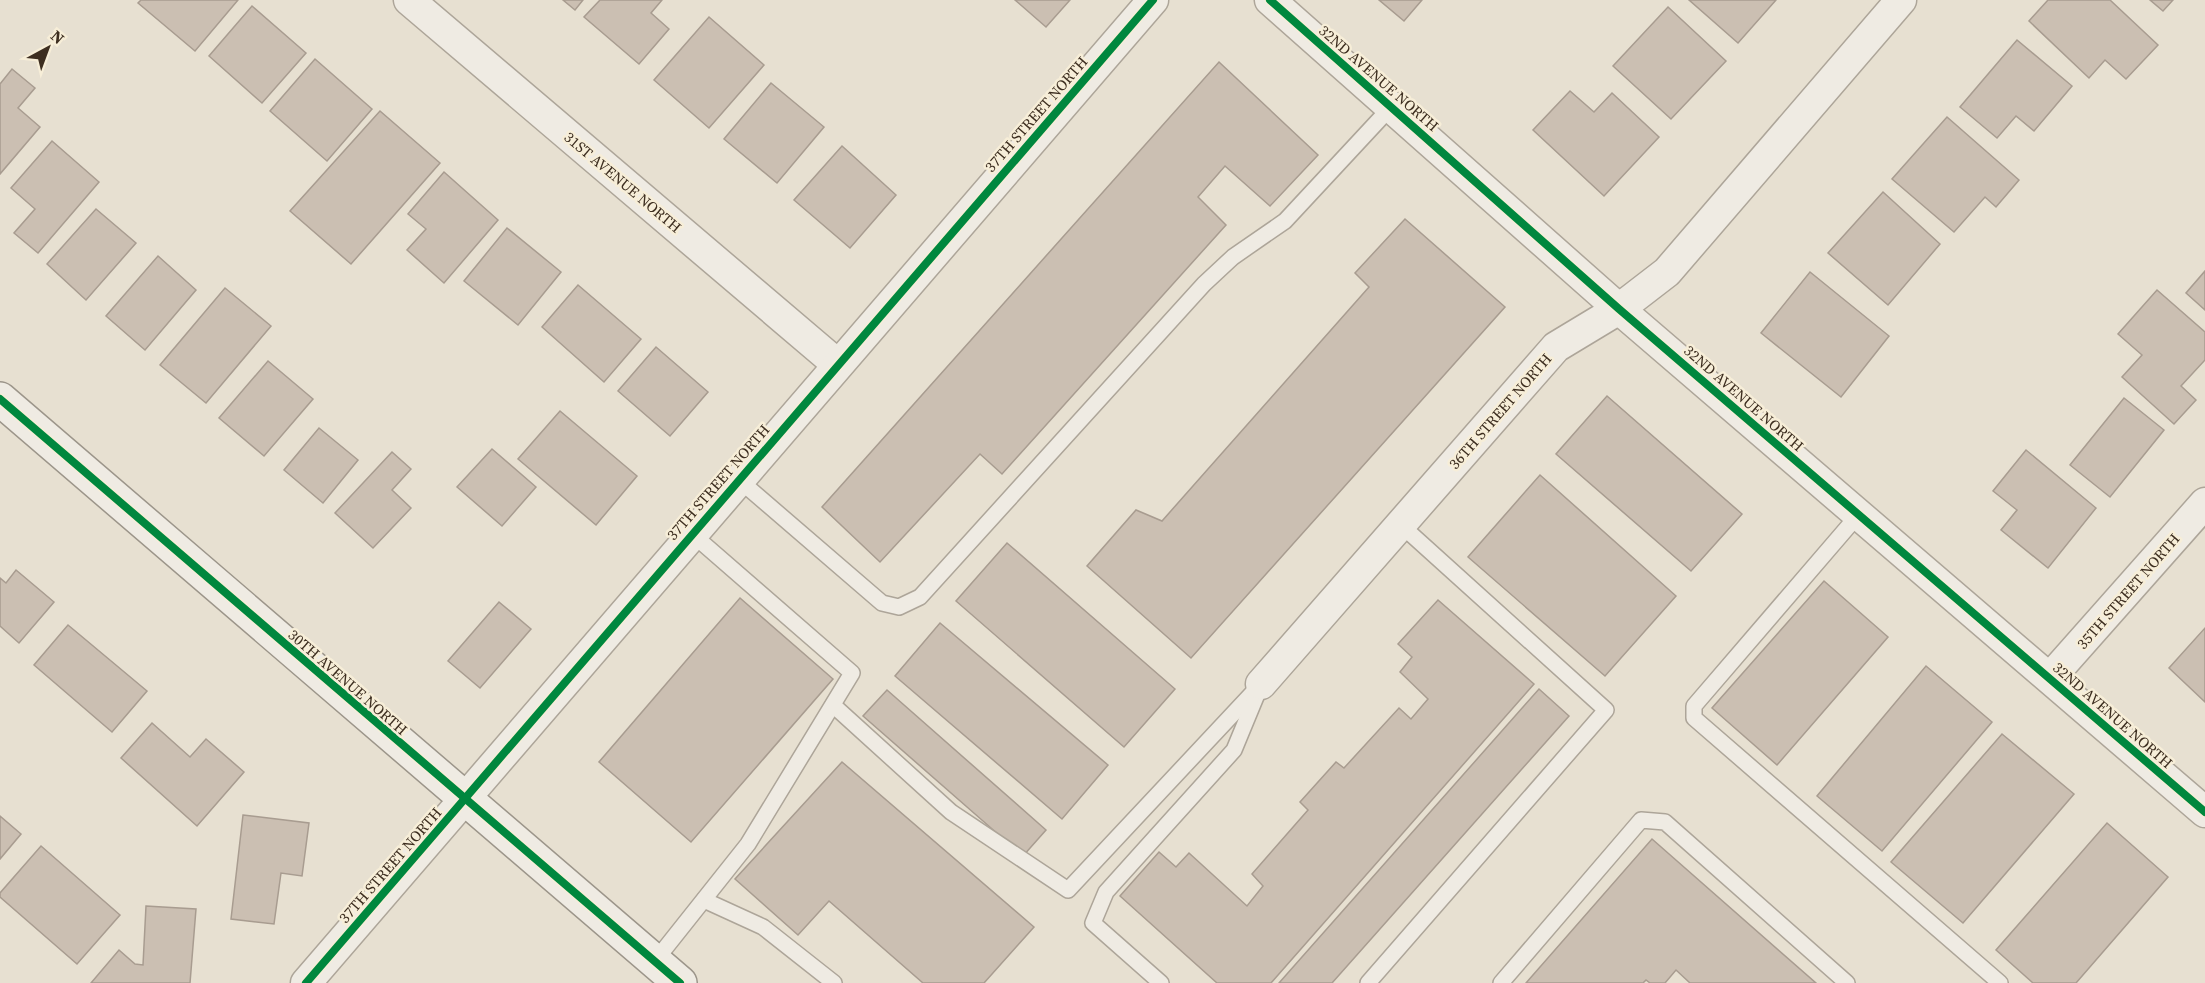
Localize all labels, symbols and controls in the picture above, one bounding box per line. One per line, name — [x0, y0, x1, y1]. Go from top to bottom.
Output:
north arrow — [18, 18, 78, 78]
street label: 32ND AVENUE NORTH — [1315, 20, 1444, 136]
text: N — [46, 25, 70, 49]
street label: 37TH STREET NORTH — [980, 51, 1092, 176]
street label: 31ST AVENUE NORTH — [560, 127, 686, 237]
street label: 32ND AVENUE NORTH — [1680, 340, 1809, 456]
street label: 36TH STREET NORTH — [1444, 348, 1556, 473]
street label: 37TH STREET NORTH — [662, 419, 774, 544]
street label: 35TH STREET NORTH — [2072, 528, 2184, 653]
street label: 30TH AVENUE NORTH — [284, 624, 412, 740]
street label: 32ND AVENUE NORTH — [2049, 657, 2178, 773]
street label: 37TH STREET NORTH — [334, 802, 446, 927]

